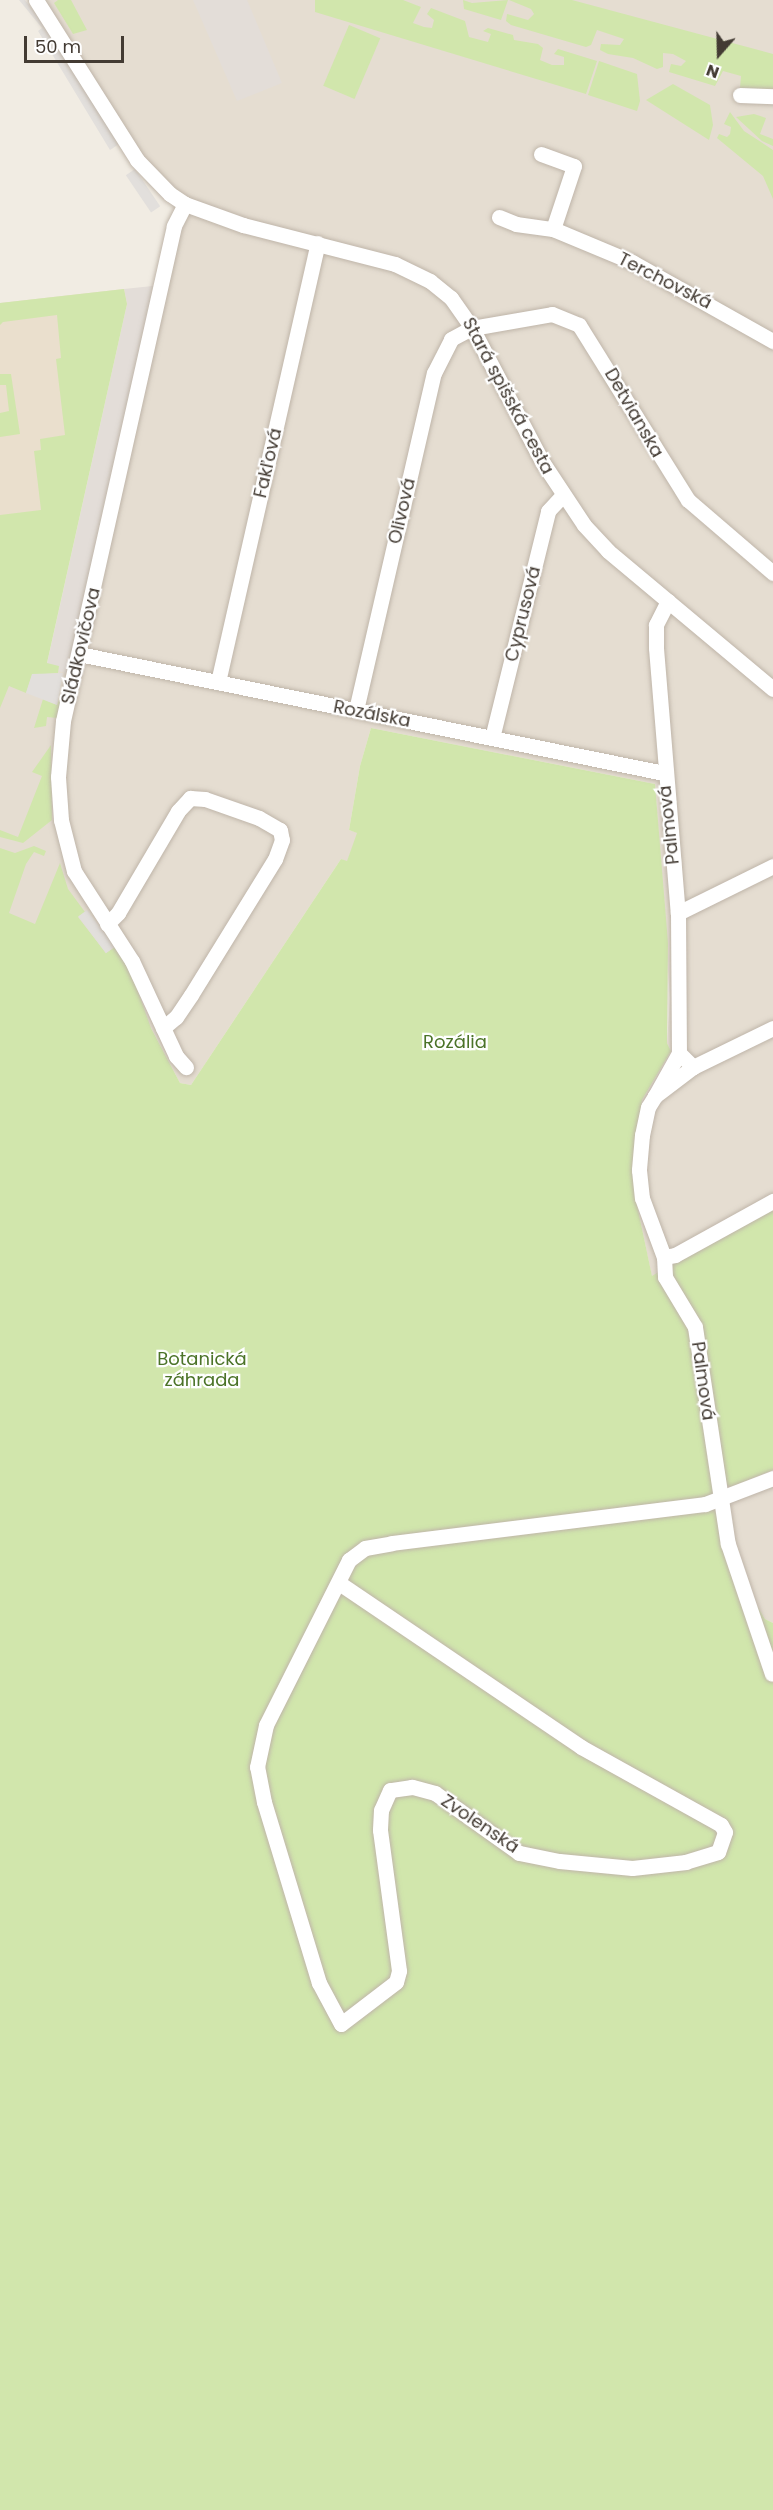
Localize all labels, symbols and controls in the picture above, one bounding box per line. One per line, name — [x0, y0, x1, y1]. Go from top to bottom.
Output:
scale bar — [27, 24, 128, 62]
north arrow — [689, 24, 749, 84]
text: 50 m — [35, 34, 81, 59]
text: N — [703, 59, 722, 84]
street label: Terchovská — [614, 248, 716, 314]
street label: Stará spišská cesta — [458, 314, 558, 478]
street label: Detvianska — [600, 365, 668, 461]
street label: Fakľová — [249, 426, 287, 500]
street label: Olivová — [384, 476, 420, 546]
street label: Cyprusová — [501, 564, 545, 664]
street label: Sládkovičova — [57, 585, 105, 707]
street label: Rozálska — [332, 696, 412, 732]
street label: Palmová — [654, 784, 684, 866]
park label: Rozália — [423, 1031, 487, 1053]
street label: Palmová — [687, 1340, 719, 1422]
park label: Botanická záhrada — [157, 1349, 247, 1392]
street label: Zvolenská — [437, 1790, 523, 1858]

